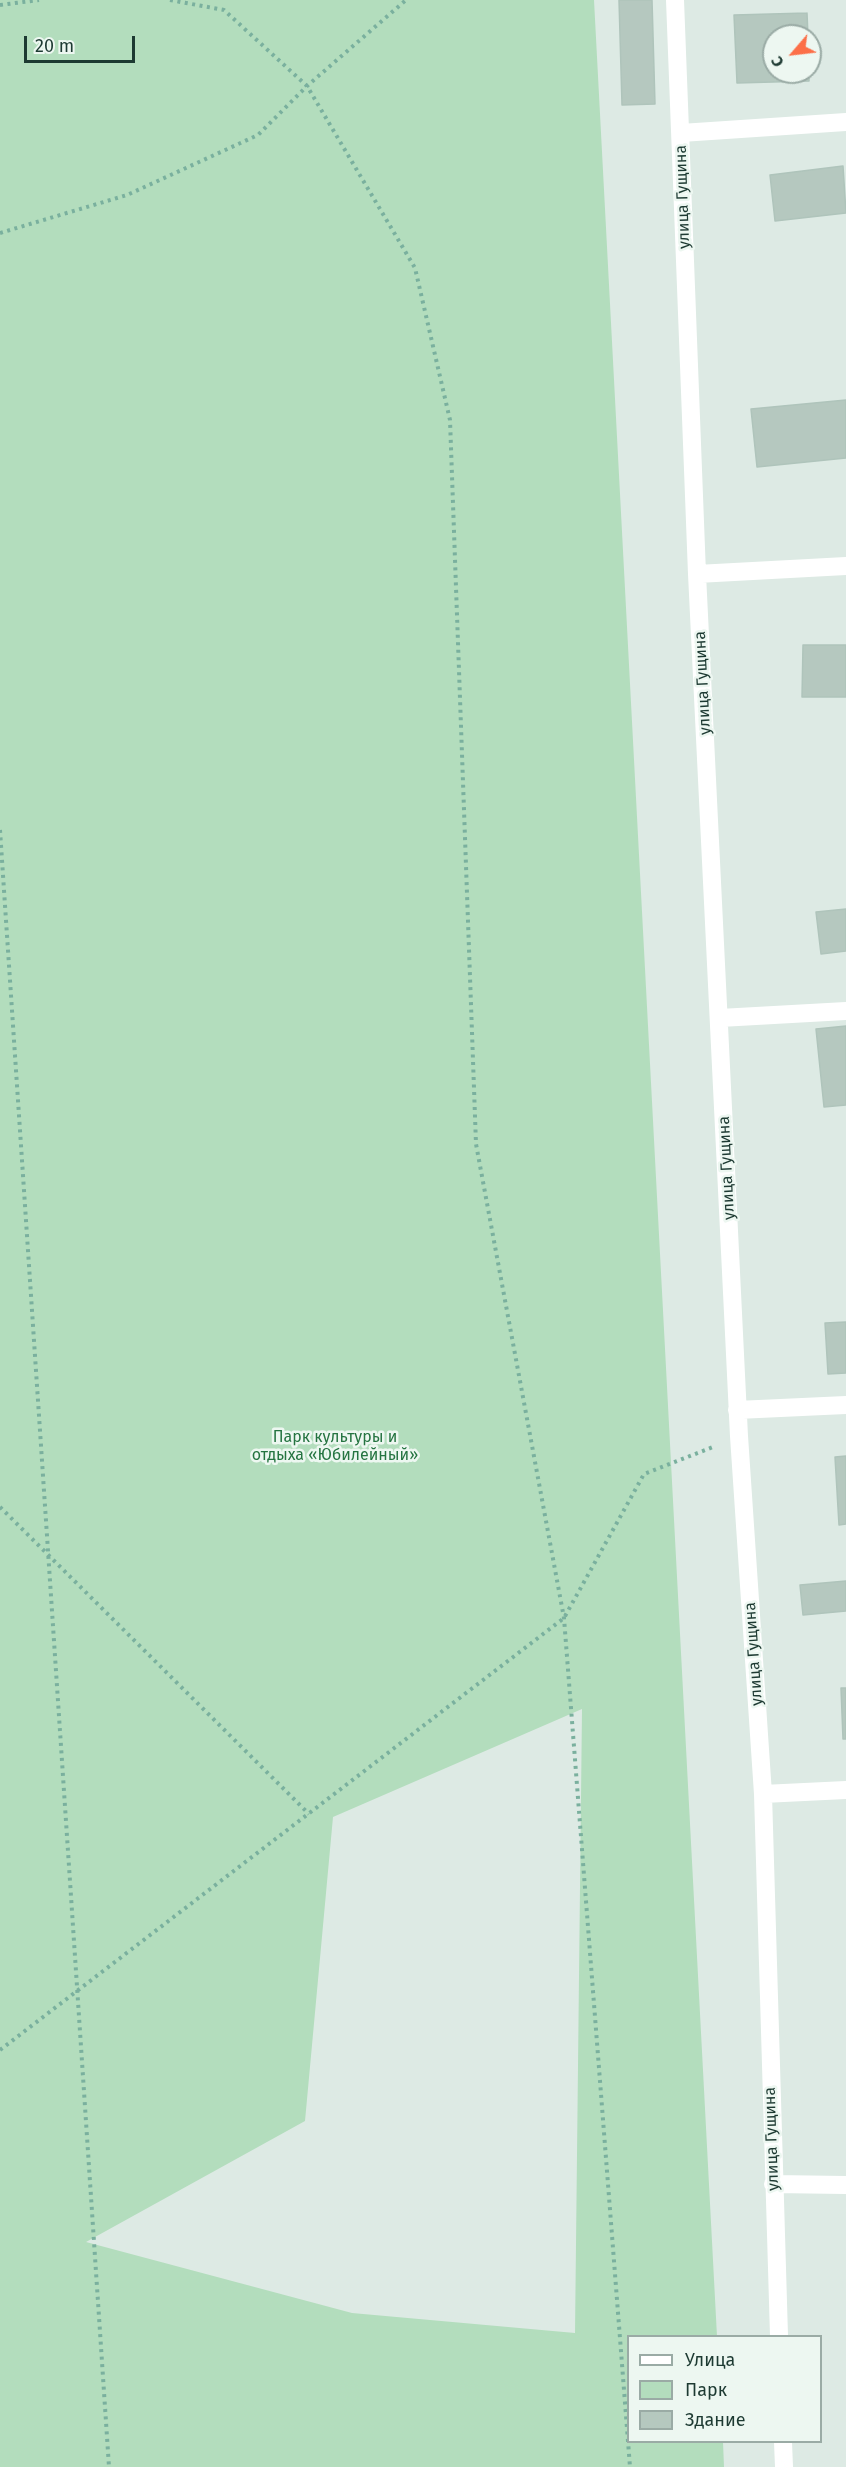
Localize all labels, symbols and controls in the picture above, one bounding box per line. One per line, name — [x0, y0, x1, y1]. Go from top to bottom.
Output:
scale bar — [27, 24, 138, 62]
north arrow — [762, 24, 822, 84]
text: 20 m — [35, 35, 74, 57]
text: С — [767, 53, 788, 70]
street label: улица Гущина — [672, 145, 694, 249]
street label: улица Гущина — [691, 631, 715, 735]
street label: улица Гущина — [715, 1116, 739, 1220]
park label: Парк культуры и отдыха «Юбилейный» — [252, 1428, 418, 1466]
street label: улица Гущина — [741, 1601, 767, 1707]
street label: улица Гущина — [761, 2087, 783, 2191]
legend — [627, 2335, 822, 2443]
text: Улица — [685, 2349, 735, 2371]
text: Парк — [685, 2379, 727, 2401]
text: Здание — [685, 2409, 746, 2431]

